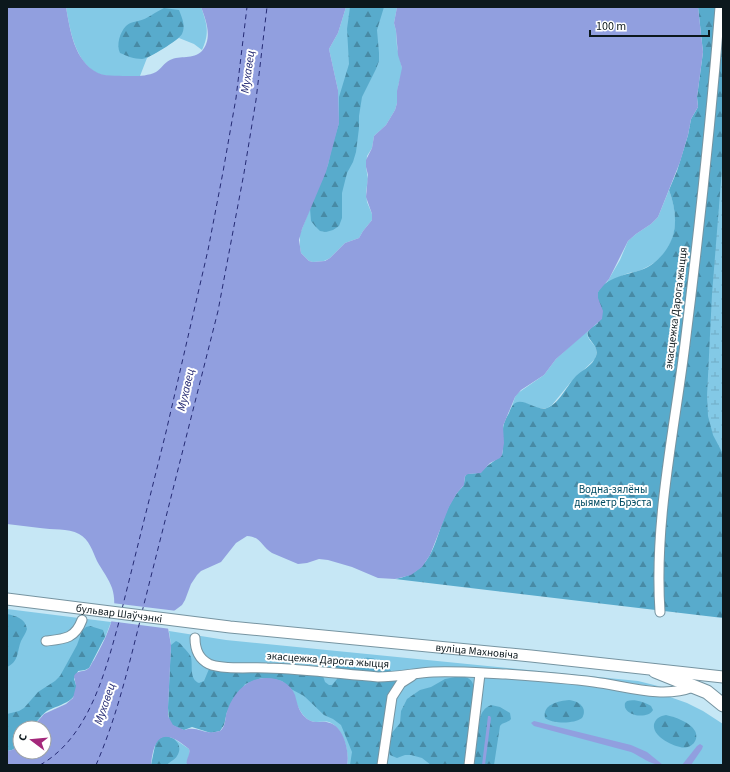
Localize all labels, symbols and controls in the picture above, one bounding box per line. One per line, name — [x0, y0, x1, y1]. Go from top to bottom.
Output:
scale bar — [590, 12, 709, 38]
text: 100 m — [596, 18, 626, 35]
water label: Мухавец — [237, 49, 259, 95]
street label: экасцежка Дарога жыцця — [661, 246, 691, 370]
water label: Мухавец — [173, 367, 199, 413]
park label: Водна-зялёны дыяметр Брэста — [574, 482, 652, 510]
street label: бульвар Шаўчэнкі — [75, 600, 163, 626]
street label: вуліца Махновіча — [435, 639, 519, 662]
street label: экасцежка Дарога жыцця — [266, 648, 390, 672]
water label: Мухавец — [90, 681, 120, 727]
north arrow — [12, 720, 52, 760]
text: С — [15, 732, 31, 743]

